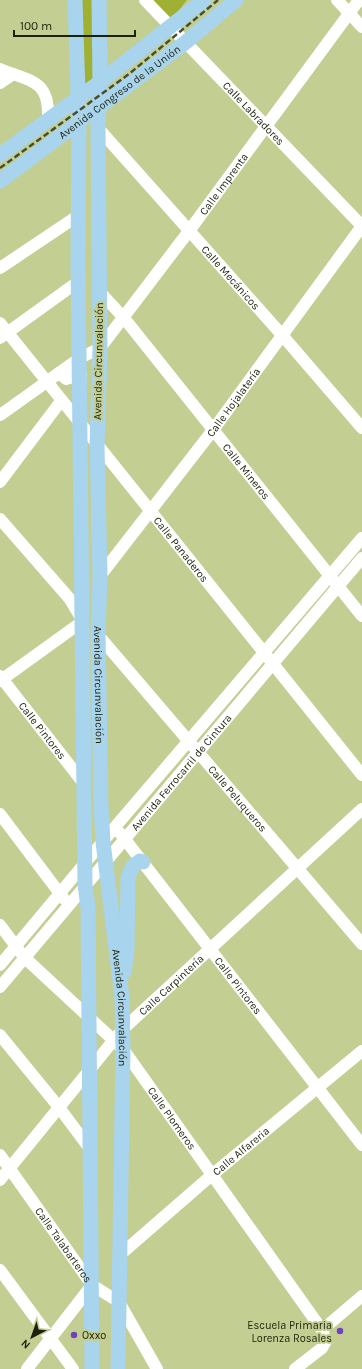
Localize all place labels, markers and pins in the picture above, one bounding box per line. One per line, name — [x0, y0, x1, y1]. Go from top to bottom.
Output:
place label: Escuela Primaria Lorenza Rosales — [247, 1319, 332, 1345]
marker: Escuela Primaria Lorenza Rosales — [335, 1326, 345, 1336]
place label: Oxxo — [82, 1329, 106, 1342]
marker: Oxxo — [69, 1330, 79, 1340]

